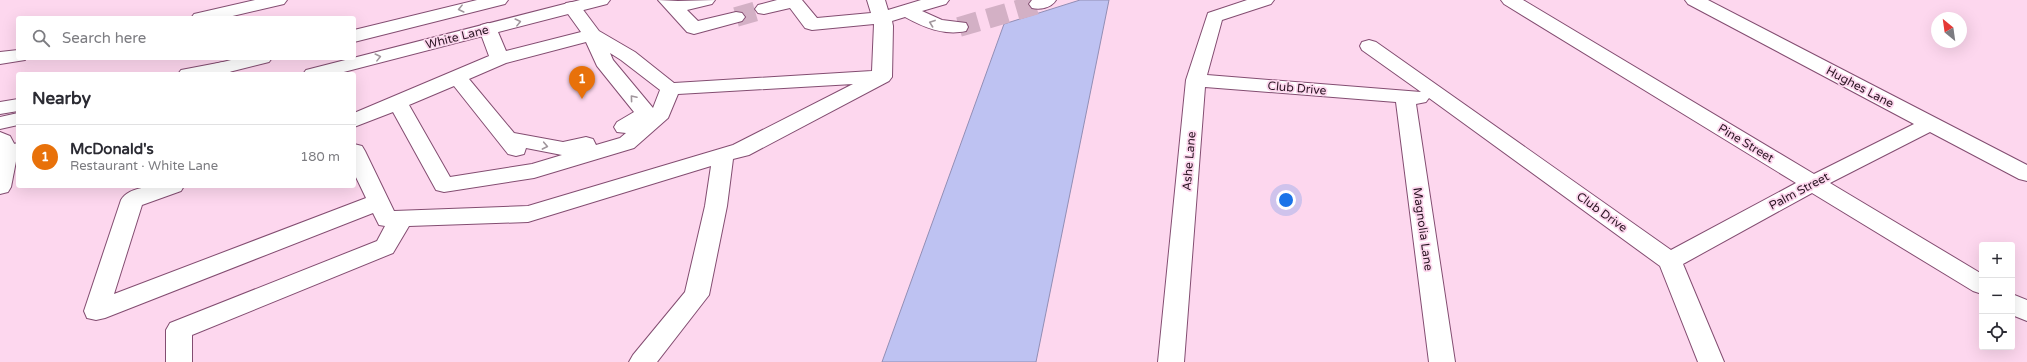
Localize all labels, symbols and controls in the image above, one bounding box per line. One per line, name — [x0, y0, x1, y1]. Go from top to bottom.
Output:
one-way arrow — [458, 5, 465, 13]
north arrow — [1931, 12, 1967, 48]
search box — [16, 16, 356, 60]
one-way arrow — [514, 18, 521, 26]
one-way arrow — [928, 20, 935, 28]
street label: White Lane — [424, 22, 490, 52]
icon: search — [30, 27, 52, 49]
text: Search here — [62, 29, 146, 47]
one-way arrow — [375, 54, 381, 62]
street label: Hughes Lane — [1824, 63, 1896, 111]
pin: 1 — [569, 66, 595, 99]
street label: Club Drive — [1267, 78, 1327, 98]
text: Nearby — [32, 88, 91, 109]
one-way arrow — [630, 95, 637, 102]
street label: Pine Street — [1716, 121, 1777, 165]
street label: Ashe Lane — [1179, 130, 1199, 191]
text: McDonald's — [70, 140, 154, 158]
one-way arrow — [542, 141, 548, 149]
text: 1 — [41, 149, 49, 165]
text: 180 m — [300, 149, 340, 165]
text: Restaurant · White Lane — [70, 158, 218, 174]
street label: Palm Street — [1767, 169, 1832, 213]
street label: Magnolia Lane — [1410, 186, 1436, 272]
street label: Club Drive — [1574, 189, 1630, 235]
your location — [1276, 190, 1296, 210]
map controls — [1979, 242, 2015, 350]
button: + — [1979, 242, 2015, 278]
button: − — [1979, 278, 2015, 314]
button: locate — [1979, 314, 2015, 350]

